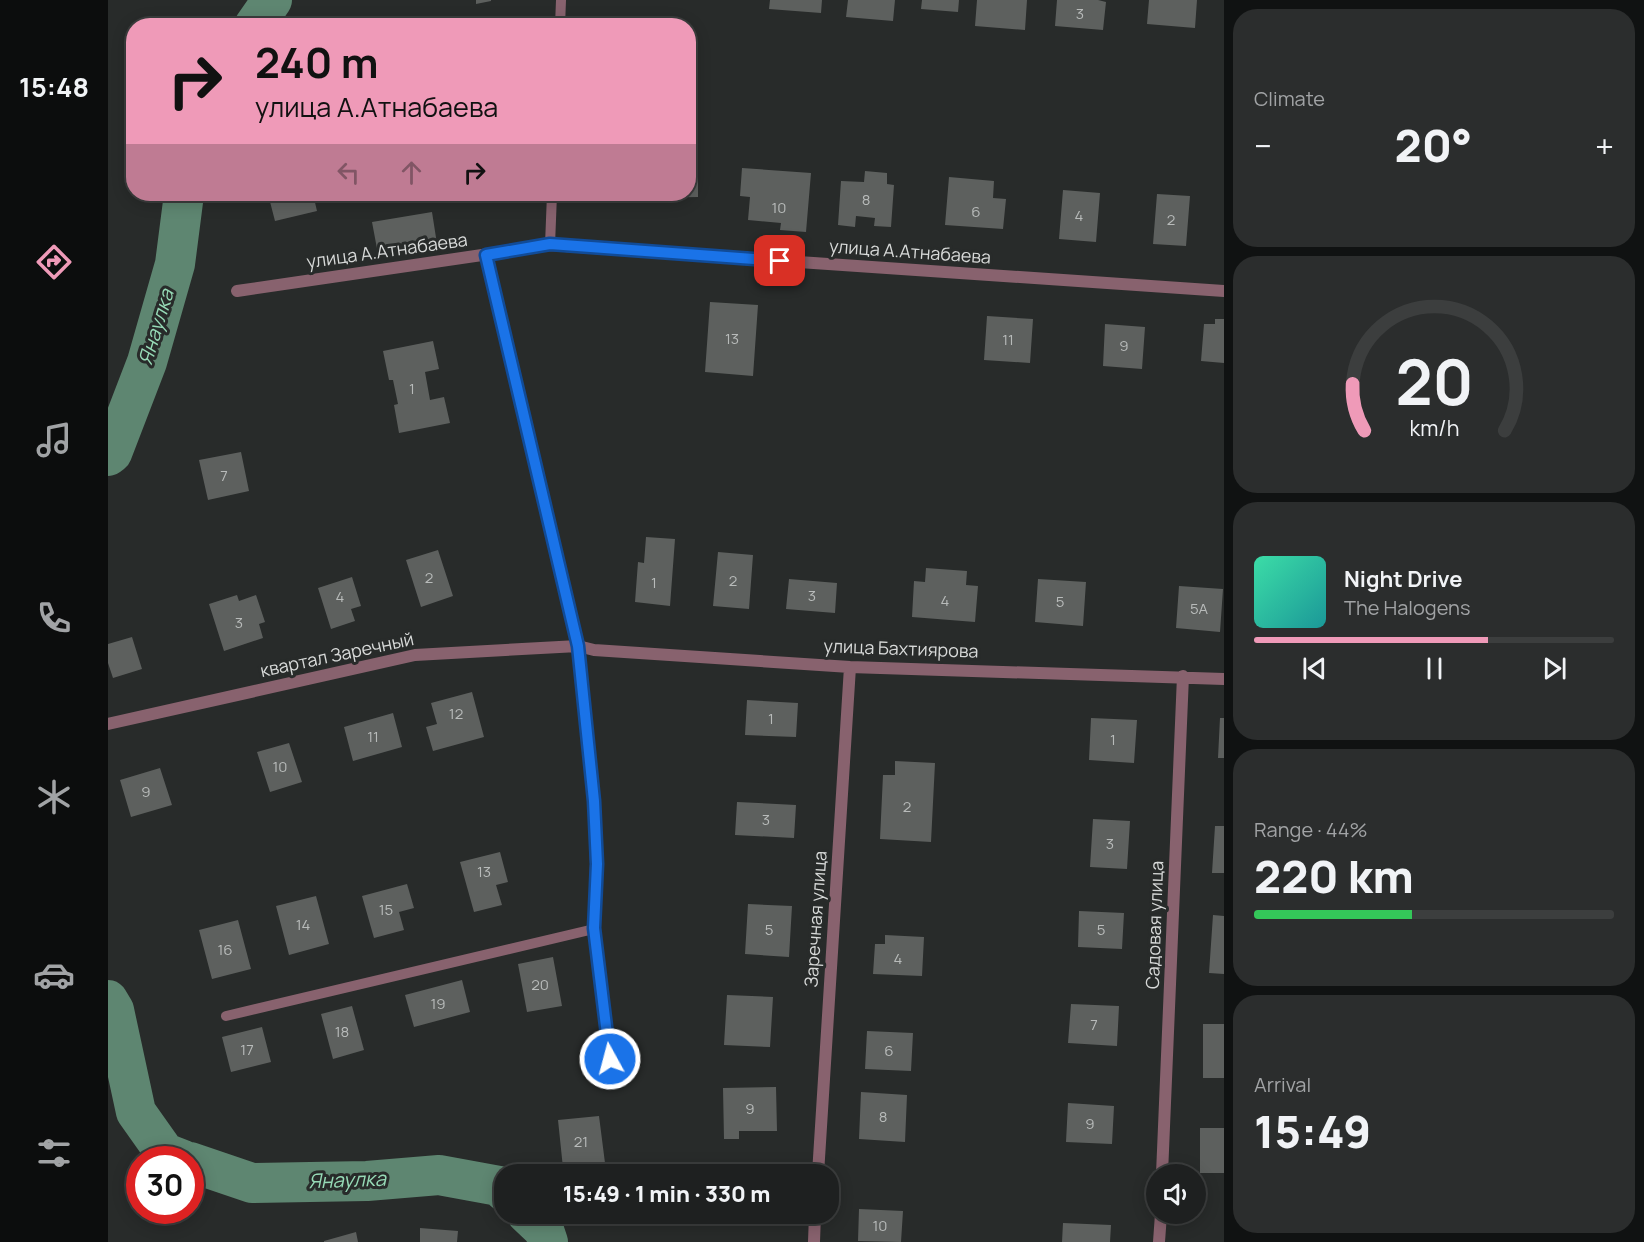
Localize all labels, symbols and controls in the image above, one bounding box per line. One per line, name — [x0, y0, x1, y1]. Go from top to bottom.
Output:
house number: 3 — [1076, 3, 1084, 24]
text: 240 m — [255, 33, 379, 91]
icon: right — [156, 42, 234, 120]
text: 15:48 — [19, 68, 89, 105]
text: Climate — [1254, 85, 1325, 112]
text: улица А.Атнабаева — [255, 88, 498, 125]
text: 20° — [1395, 114, 1472, 176]
text: − — [1254, 123, 1272, 168]
text: + — [1595, 123, 1614, 168]
icon: left — [332, 156, 365, 189]
icon: ahead — [395, 156, 428, 189]
icon: right — [458, 156, 491, 189]
house number: 8 — [862, 189, 870, 210]
house number: 10 — [772, 197, 787, 218]
house number: 6 — [971, 201, 981, 222]
house number: 4 — [1075, 205, 1084, 226]
house number: 2 — [1167, 209, 1175, 230]
street label: улица А.Атнабаева — [305, 227, 469, 273]
street label: улица А.Атнабаева — [828, 233, 992, 269]
pin — [754, 235, 805, 286]
icon: directions — [33, 241, 75, 283]
icon: arrive — [763, 244, 796, 277]
water label: Янаулка — [131, 285, 180, 368]
house number: 13 — [725, 328, 739, 349]
house number: 11 — [1002, 329, 1014, 350]
house number: 9 — [1119, 335, 1129, 356]
text: 20 — [1395, 339, 1473, 425]
house number: 1 — [409, 378, 415, 399]
text: km/h — [1409, 414, 1459, 443]
icon: music — [33, 419, 75, 461]
house number: 7 — [220, 465, 228, 486]
text: Night Drive — [1344, 564, 1463, 594]
house number: 2 — [425, 567, 433, 588]
house number: 2 — [729, 570, 737, 591]
house number: 1 — [651, 572, 657, 593]
house number: 3 — [808, 585, 816, 606]
house number: 4 — [336, 586, 345, 607]
house number: 4 — [941, 590, 950, 611]
house number: 5 — [1056, 591, 1064, 612]
text: The Halogens — [1344, 594, 1470, 621]
icon: phone — [33, 597, 75, 639]
house number: 5А — [1190, 598, 1209, 619]
house number: 3 — [235, 612, 243, 633]
street label: квартал Заречный — [258, 626, 416, 682]
street label: улица Бахтиярова — [823, 633, 979, 663]
icon: previous — [1298, 652, 1331, 685]
icon: pause — [1418, 652, 1451, 685]
icon: next — [1538, 652, 1571, 685]
house number: 12 — [449, 703, 463, 724]
house number: 1 — [768, 708, 774, 729]
house number: 11 — [367, 726, 379, 747]
house number: 1 — [1110, 729, 1116, 750]
house number: 10 — [273, 756, 288, 777]
icon: climate — [33, 776, 75, 818]
house number: 9 — [141, 781, 151, 802]
house number: 2 — [903, 796, 911, 817]
house number: 3 — [762, 809, 770, 830]
text: Range · 44% — [1254, 816, 1367, 843]
house number: 3 — [1106, 833, 1114, 854]
text: 220 km — [1254, 845, 1414, 907]
street label: Заречная улица — [798, 850, 832, 988]
street label: Садовая улица — [1140, 860, 1168, 990]
house number: 13 — [477, 861, 491, 882]
house number: 15 — [379, 899, 393, 920]
house number: 14 — [296, 914, 310, 935]
house number: 5 — [765, 919, 773, 940]
house number: 5 — [1097, 919, 1105, 940]
house number: 16 — [217, 939, 233, 960]
house number: 4 — [894, 948, 903, 969]
icon: car — [33, 954, 75, 996]
house number: 20 — [531, 974, 549, 995]
house number: 19 — [430, 993, 446, 1014]
house number: 7 — [1090, 1014, 1098, 1035]
house number: 18 — [335, 1021, 349, 1042]
position arrow — [578, 1027, 642, 1091]
house number: 17 — [240, 1039, 254, 1060]
house number: 6 — [884, 1040, 894, 1061]
text: Arrival — [1254, 1071, 1311, 1098]
house number: 9 — [745, 1098, 755, 1119]
text: 15:49 — [1254, 1100, 1371, 1162]
house number: 8 — [879, 1106, 887, 1127]
house number: 9 — [1085, 1113, 1095, 1134]
house number: 21 — [574, 1131, 588, 1152]
icon: filters — [33, 1132, 75, 1174]
speed limit sign: 30 — [126, 1146, 204, 1224]
map controls — [1146, 1164, 1206, 1224]
button: sound — [1146, 1164, 1206, 1224]
water label: Янаулка — [308, 1165, 387, 1194]
text: 15:49 · 1 min · 330 m — [563, 1179, 770, 1209]
house number: 10 — [873, 1215, 888, 1236]

